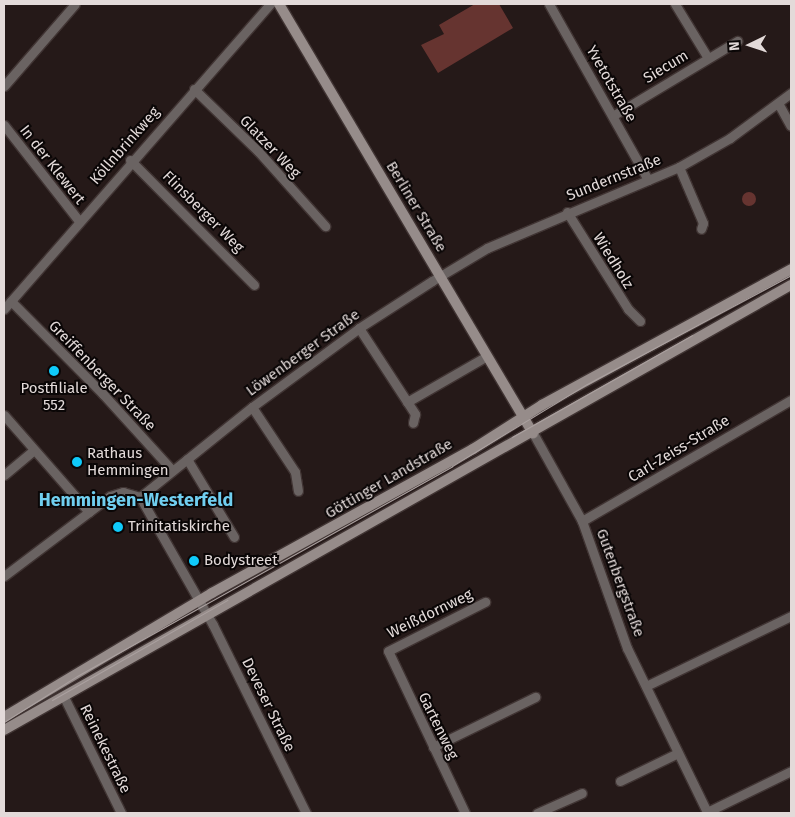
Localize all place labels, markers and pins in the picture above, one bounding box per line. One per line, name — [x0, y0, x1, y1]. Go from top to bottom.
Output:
marker: Postfiliale 552 — [48, 365, 60, 377]
place label: Postfiliale 552 — [20, 379, 88, 414]
place label: Rathaus Hemmingen — [87, 444, 169, 479]
marker: Rathaus Hemmingen — [71, 456, 83, 468]
place label: Trinitatiskirche — [128, 518, 230, 536]
marker: Trinitatiskirche — [112, 521, 124, 533]
place label: Bodystreet — [204, 552, 278, 570]
marker: Bodystreet — [188, 555, 200, 567]

